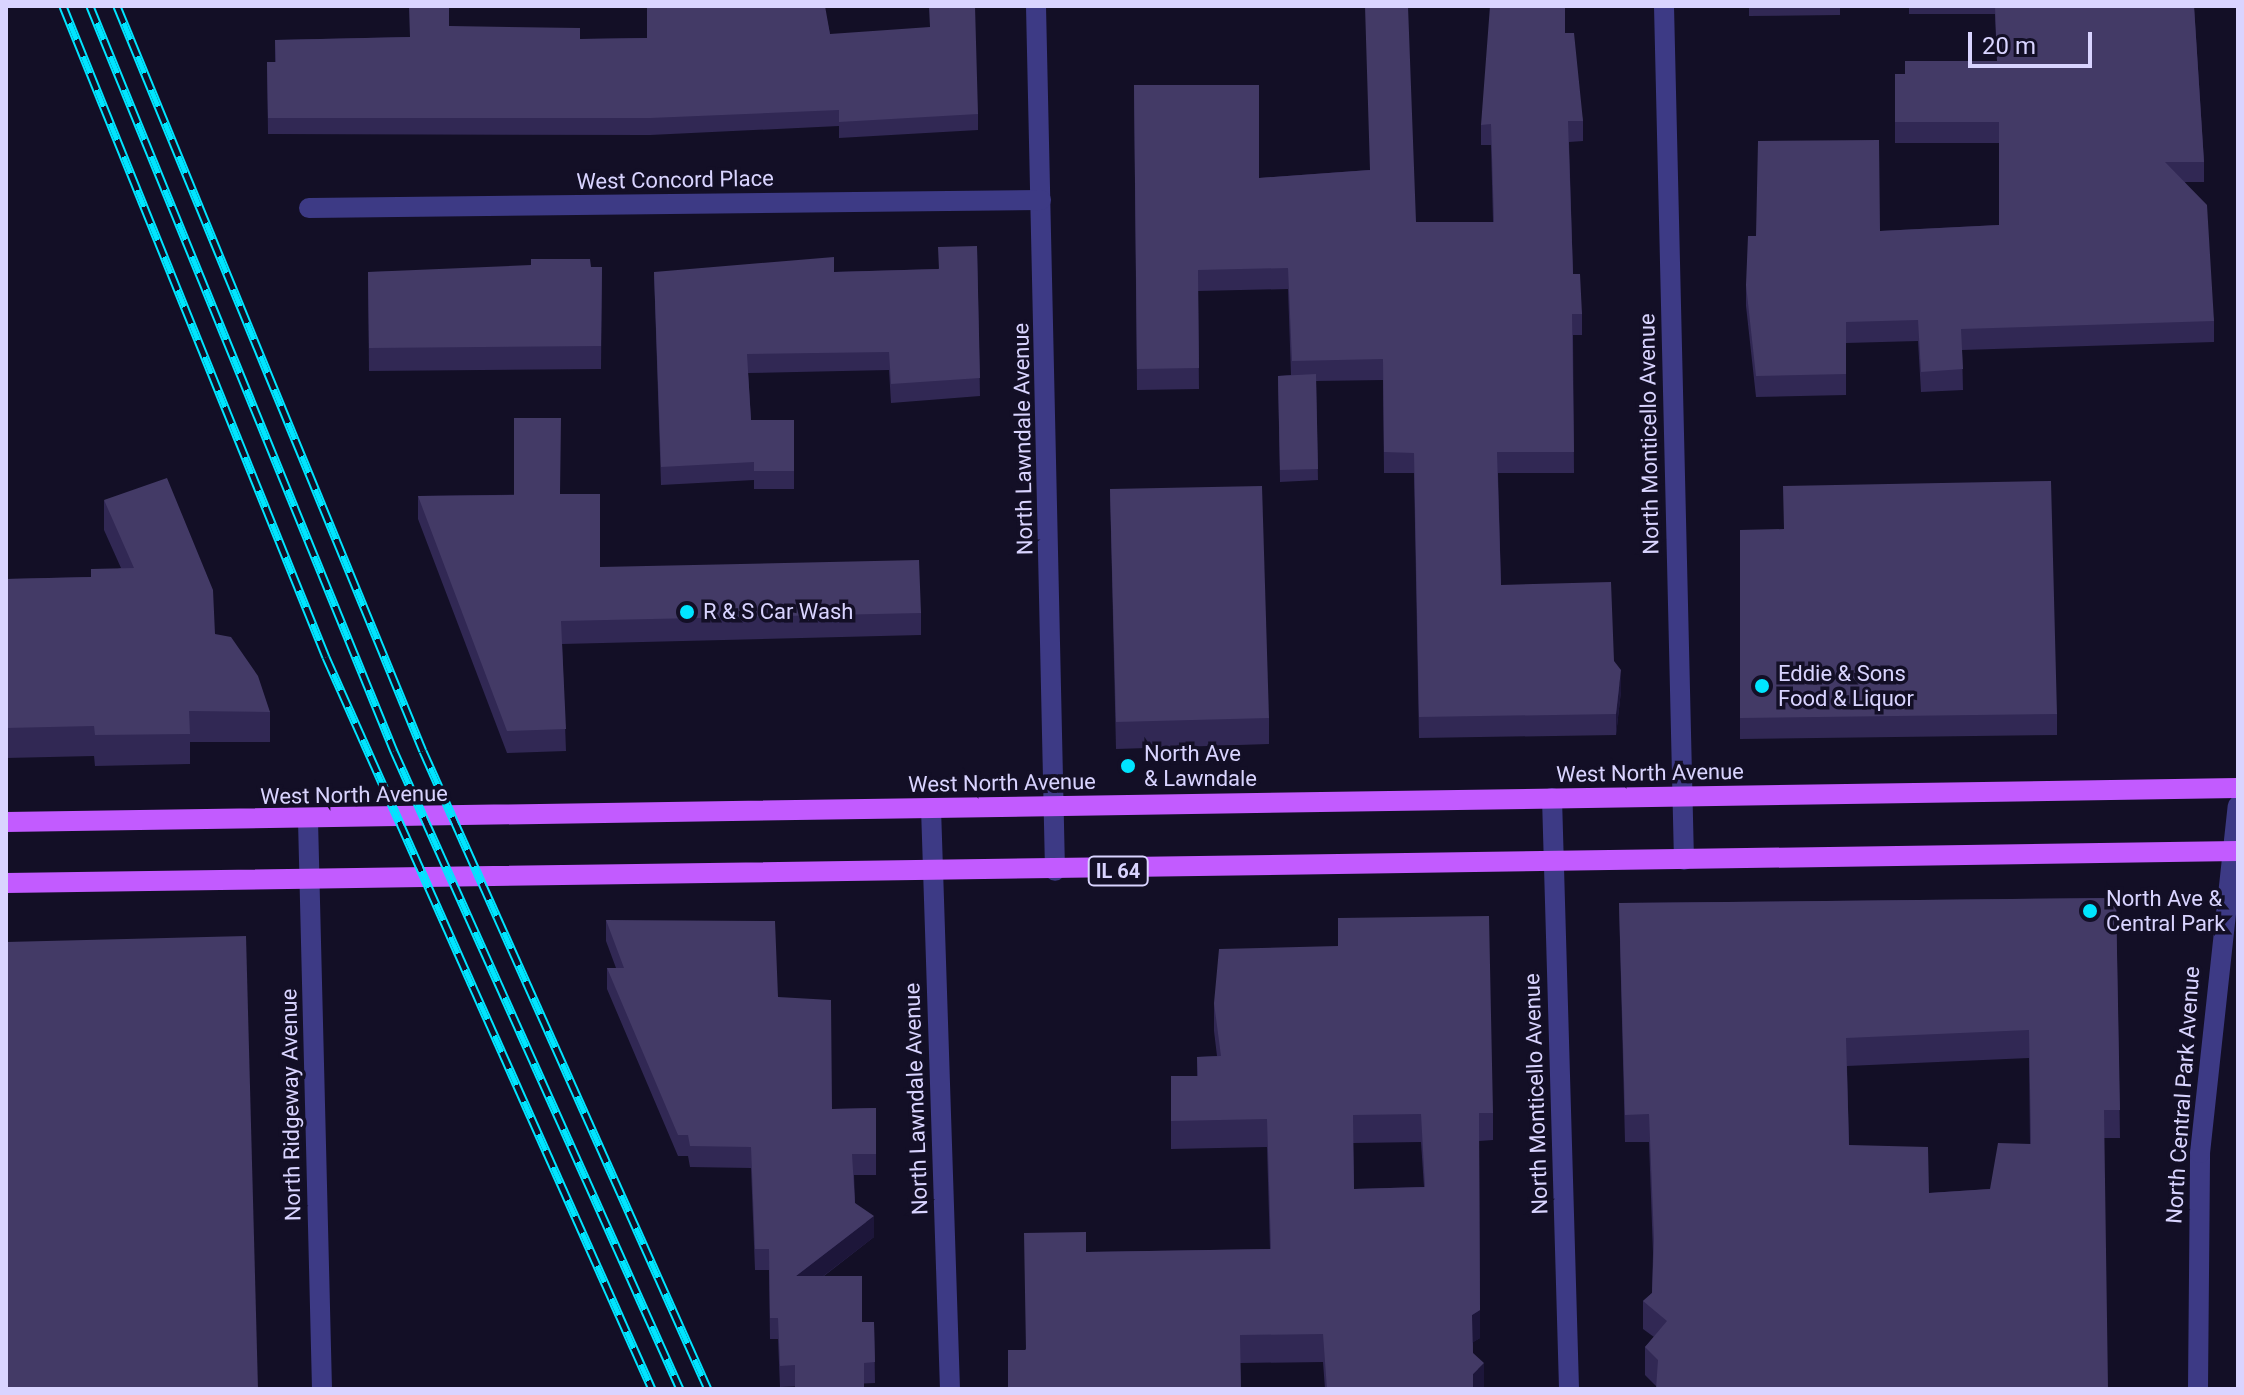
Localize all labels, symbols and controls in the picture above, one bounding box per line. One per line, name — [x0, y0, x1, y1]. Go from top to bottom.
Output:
scale bar — [1972, 16, 2096, 66]
text: 20 m — [1982, 32, 2036, 60]
street label: West Concord Place — [576, 165, 774, 195]
street label: North Monticello Avenue — [1634, 313, 1664, 555]
street label: North Lawndale Avenue — [1008, 323, 1038, 555]
place label: R & S Car Wash — [703, 599, 853, 625]
marker: R & S Car Wash — [678, 603, 696, 621]
place label: Eddie & Sons Food & Liquor — [1778, 660, 1914, 712]
marker: Eddie & Sons Food & Liquor — [1753, 677, 1771, 695]
place label: North Ave & Lawndale — [1144, 740, 1257, 792]
marker: North Ave & Lawndale — [1119, 757, 1137, 775]
street label: West North Avenue — [1556, 758, 1744, 788]
street label: West North Avenue — [908, 768, 1096, 798]
street label: West North Avenue — [260, 780, 448, 810]
road number: IL 64 — [1086, 855, 1150, 887]
place label: North Ave & Central Park — [2106, 885, 2225, 936]
marker: North Ave & Central Park — [2081, 902, 2099, 920]
street label: North Central Park Avenue — [2161, 965, 2205, 1225]
street label: North Monticello Avenue — [1519, 973, 1553, 1215]
street label: North Lawndale Avenue — [899, 982, 933, 1216]
street label: North Ridgeway Avenue — [276, 989, 306, 1221]

